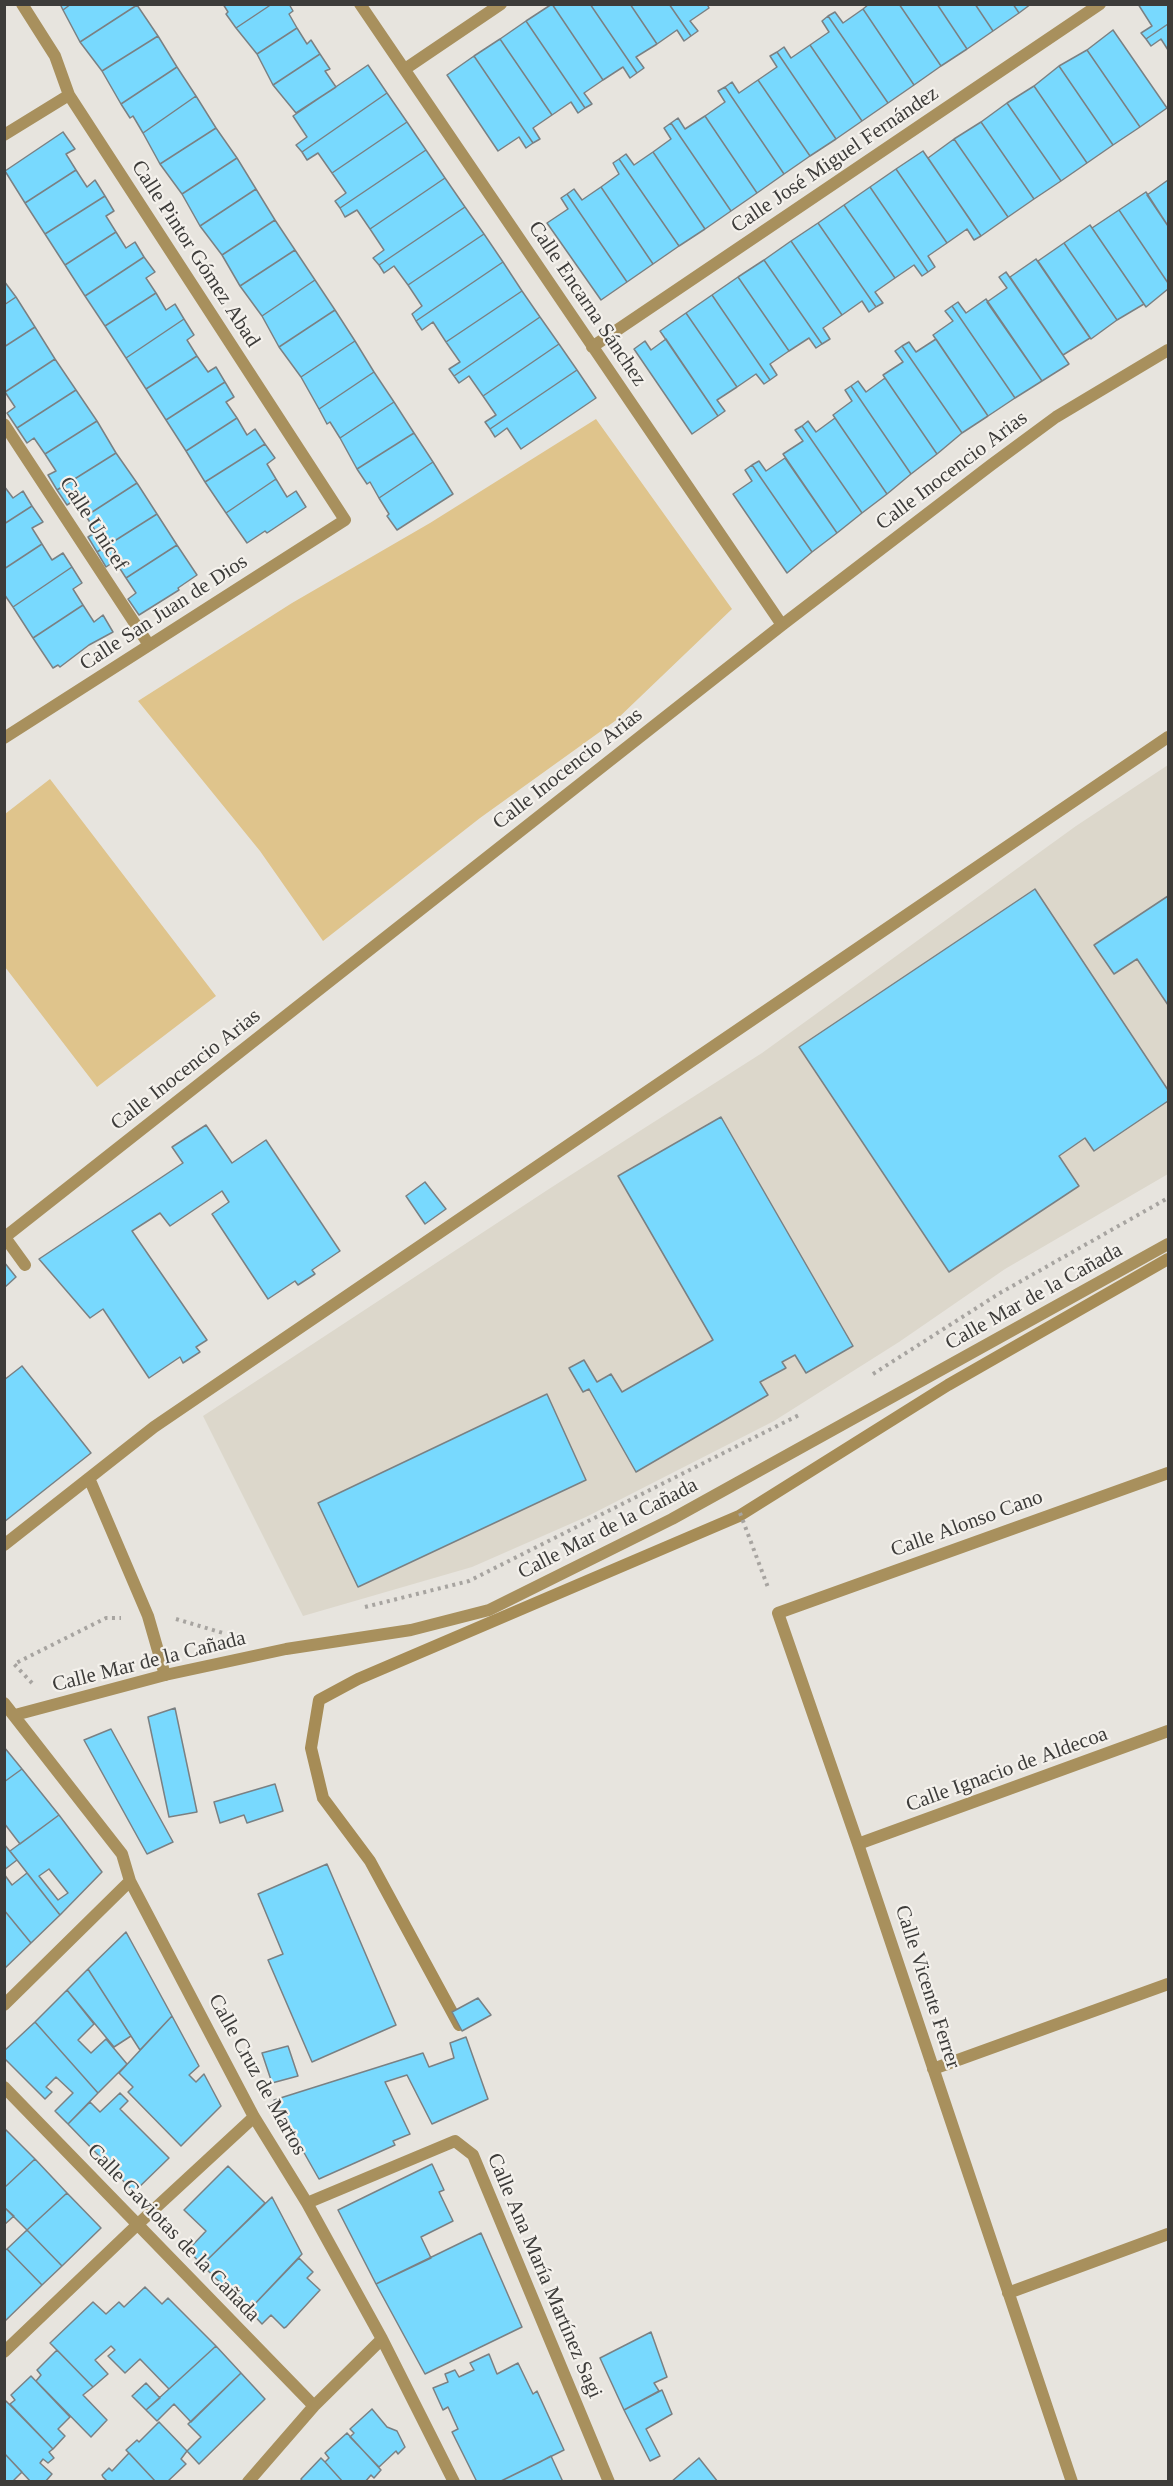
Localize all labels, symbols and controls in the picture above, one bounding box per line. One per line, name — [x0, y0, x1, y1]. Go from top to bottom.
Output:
street label: Calle José Miguel Fernández — [727, 81, 943, 239]
street label: Calle Pintor Gómez Abad — [125, 156, 265, 352]
street label: Calle Encarna Sánchez — [522, 217, 652, 391]
street label: Calle Inocencio Arias — [871, 406, 1033, 536]
street label: Calle Unicef — [53, 472, 133, 576]
street label: Calle San Juan de Dios — [75, 549, 253, 677]
street label: Calle Inocencio Arias — [488, 703, 648, 835]
street label: Calle Inocencio Arias — [106, 1004, 266, 1136]
street label: Calle Mar de la Cañada — [941, 1238, 1127, 1356]
street label: Calle Mar de la Cañada — [514, 1473, 702, 1585]
street label: Calle Alonso Cano — [888, 1485, 1046, 1563]
street label: Calle Mar de la Cañada — [50, 1626, 248, 1698]
street label: Calle Ignacio de Aldecoa — [903, 1722, 1111, 1818]
street label: Calle Vicente Ferrer — [889, 1902, 965, 2072]
street label: Calle Cruz de Martos — [202, 1990, 312, 2160]
street label: Calle Gaviotas de la Cañada — [81, 2139, 265, 2327]
street label: Calle Ana María Martínez Sagi — [481, 2150, 607, 2402]

